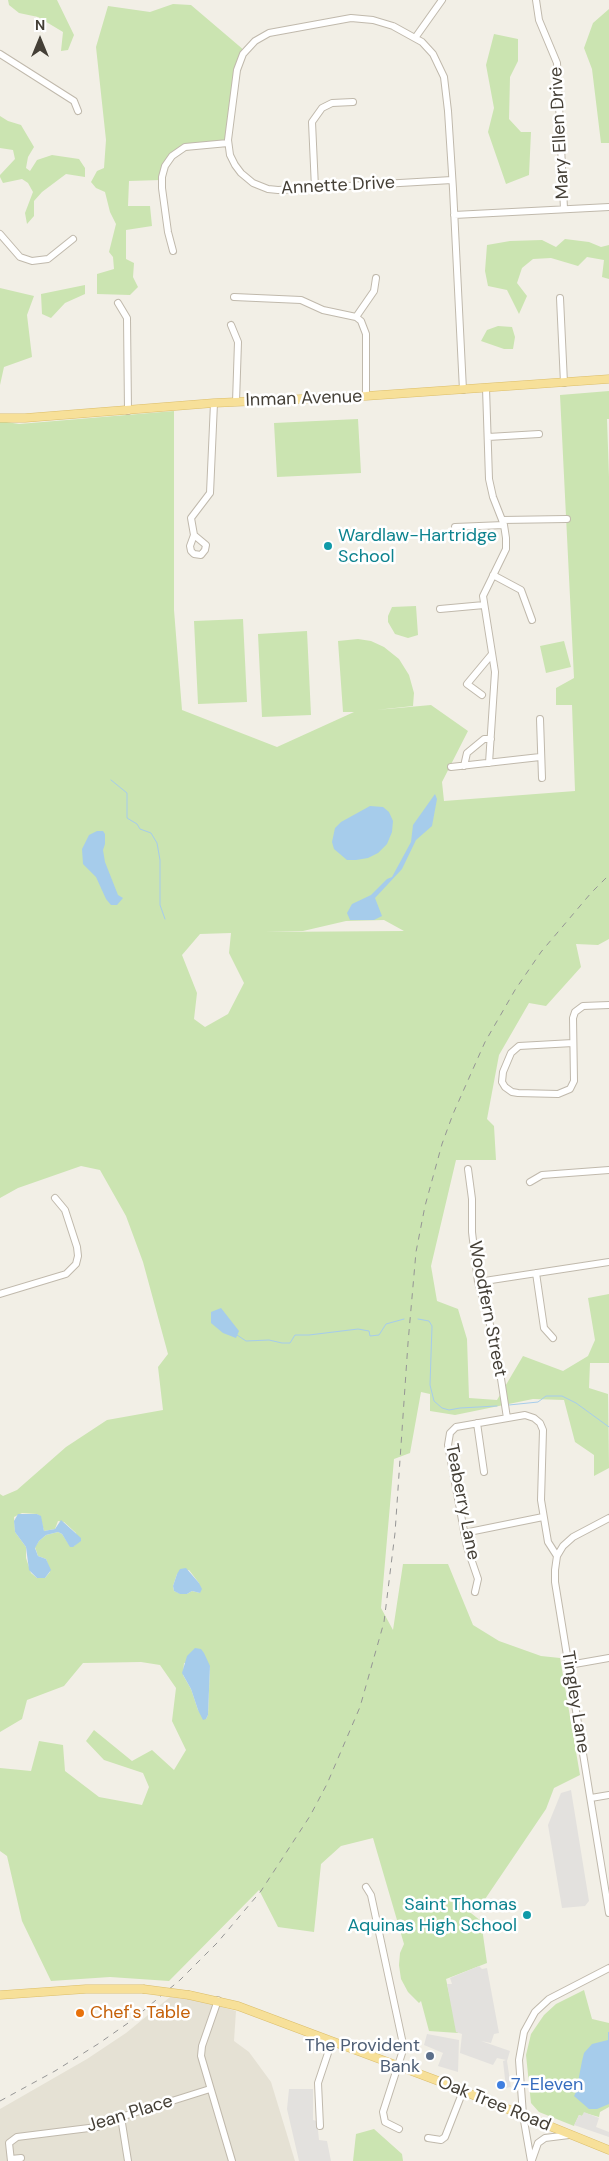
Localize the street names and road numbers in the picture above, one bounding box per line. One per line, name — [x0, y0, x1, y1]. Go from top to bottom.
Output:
street label: Mary Ellen Drive — [546, 66, 574, 200]
street label: Annette Drive — [280, 172, 396, 200]
street label: Inman Avenue — [245, 386, 363, 412]
street label: Woodfern Street — [463, 1239, 511, 1379]
street label: Teaberry Lane — [440, 1442, 484, 1562]
street label: Tingley Lane — [556, 1649, 594, 1755]
street label: Oak Tree Road — [434, 2071, 554, 2137]
street label: Jean Place — [84, 2091, 176, 2137]

